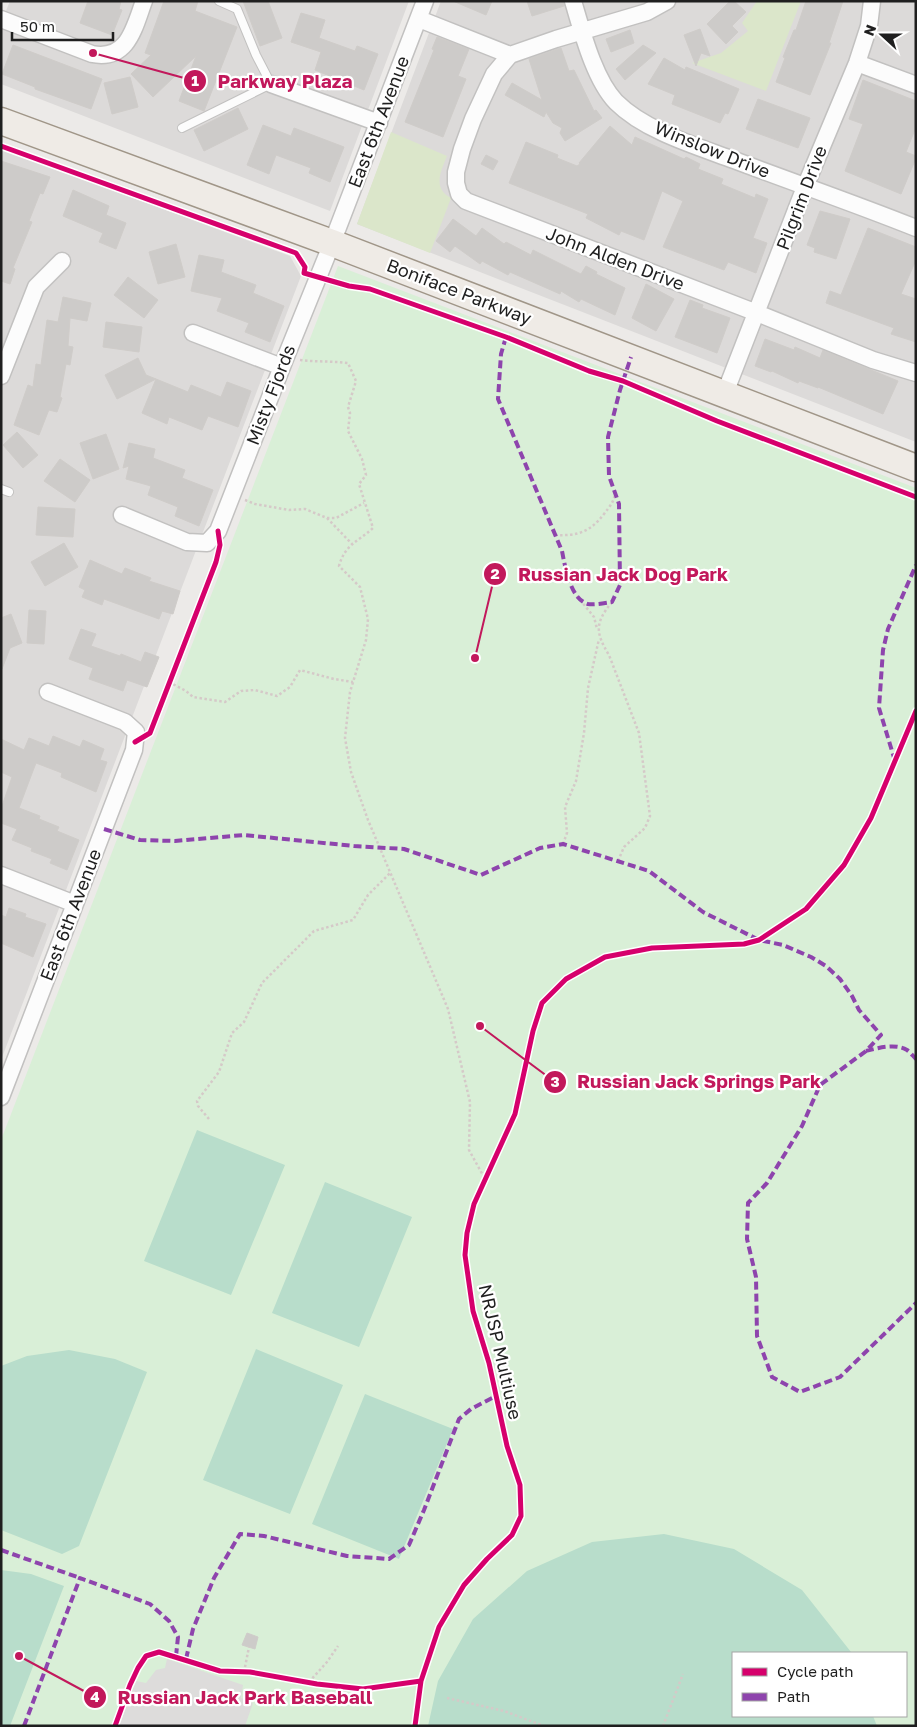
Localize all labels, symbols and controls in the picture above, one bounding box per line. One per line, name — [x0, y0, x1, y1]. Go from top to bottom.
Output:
scale bar — [12, 10, 114, 42]
north arrow — [857, 10, 907, 60]
text: 50 m — [20, 17, 55, 35]
text: N — [860, 22, 879, 38]
street label: East 6th Avenue — [343, 53, 413, 191]
callout: Parkway Plaza — [182, 64, 362, 98]
text: Parkway Plaza — [217, 69, 353, 92]
text: 1 — [191, 71, 199, 89]
street label: Winslow Drive — [651, 116, 773, 182]
street label: Pilgrim Drive — [771, 142, 831, 253]
street label: John Alden Drive — [543, 222, 688, 295]
street label: Boniface Parkway — [384, 253, 535, 329]
street label: Misty Fjords — [241, 341, 299, 448]
callout: Russian Jack Dog Park — [483, 557, 738, 591]
text: Russian Jack Dog Park — [518, 562, 728, 585]
text: 2 — [490, 564, 500, 582]
street label: East 6th Avenue — [35, 846, 105, 984]
callout: Russian Jack Springs Park — [542, 1065, 831, 1099]
text: Russian Jack Springs Park — [577, 1069, 821, 1092]
text: 3 — [550, 1072, 560, 1090]
street label: NRJSP Multiuse — [475, 1282, 527, 1422]
legend — [732, 1652, 907, 1717]
text: Cycle path — [777, 1662, 853, 1680]
callout: Russian Jack Park Baseball — [83, 1680, 383, 1714]
text: Russian Jack Park Baseball — [118, 1685, 372, 1708]
text: 4 — [90, 1687, 100, 1705]
text: Path — [777, 1687, 810, 1705]

